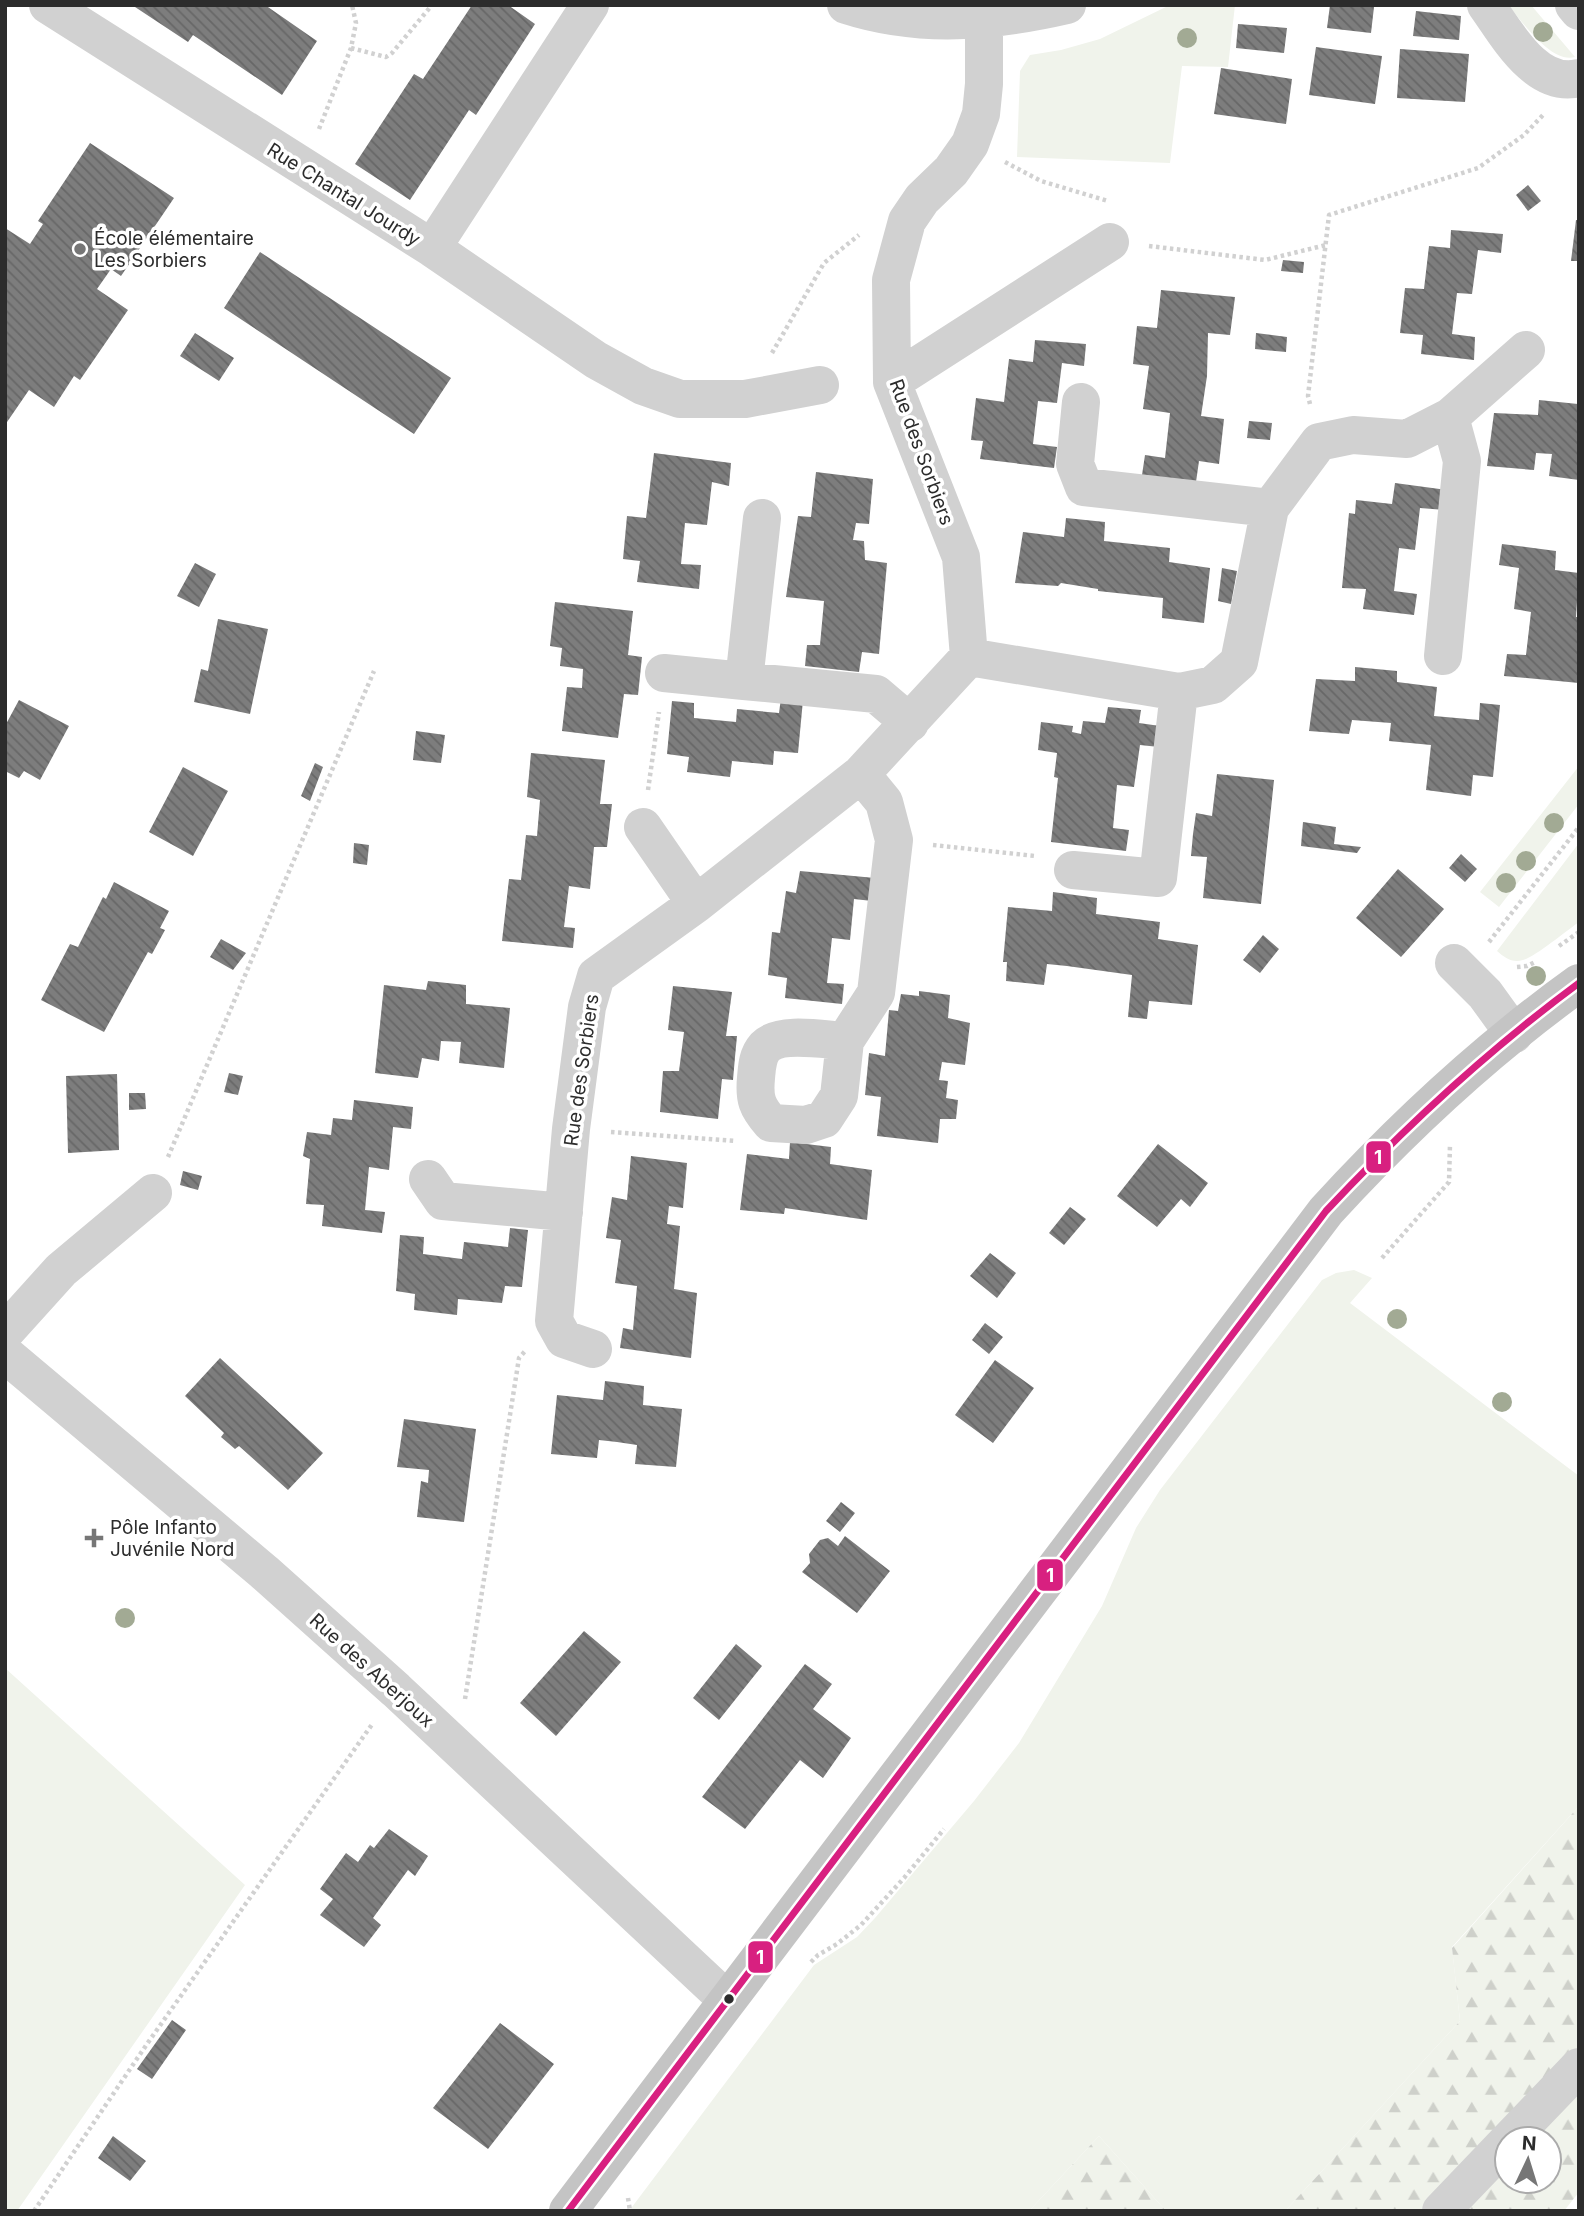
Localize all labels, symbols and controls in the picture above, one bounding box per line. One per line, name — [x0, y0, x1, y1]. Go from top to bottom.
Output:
street label: Rue Chantal Jourdy — [263, 138, 425, 251]
place label: École élémentaire Les Sorbiers — [94, 226, 254, 272]
marker: École élémentaire Les Sorbiers — [72, 241, 88, 257]
street label: Rue des Sorbiers — [884, 376, 959, 528]
street label: Rue des Sorbiers — [559, 992, 604, 1148]
line badge: 1 — [1365, 1140, 1392, 1174]
text: 1 — [1374, 1146, 1382, 1169]
place label: Pôle Infanto Juvénile Nord — [110, 1516, 235, 1561]
marker: Pôle Infanto Juvénile Nord — [84, 1528, 104, 1548]
line badge: 1 — [1036, 1558, 1064, 1592]
text: 1 — [1046, 1564, 1054, 1587]
street label: Rue des Aberjoux — [305, 1609, 438, 1732]
line badge: 1 — [747, 1940, 774, 1974]
text: 1 — [756, 1946, 764, 1969]
unlabelled marker — [722, 1992, 736, 2006]
north arrow — [1493, 2125, 1563, 2195]
text: N — [1521, 2132, 1537, 2156]

